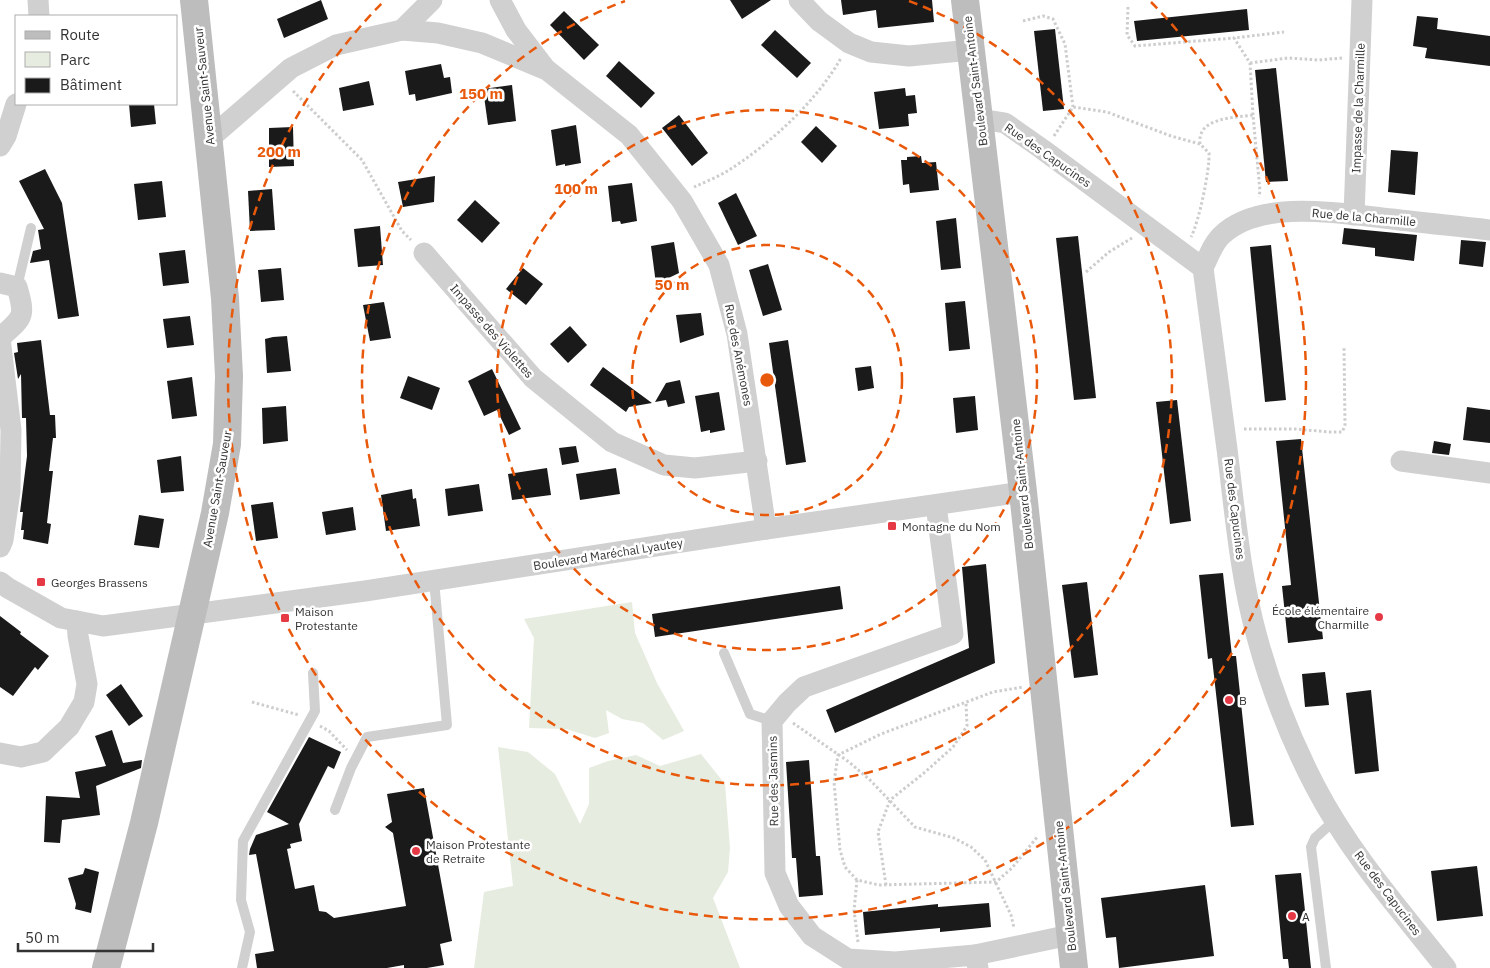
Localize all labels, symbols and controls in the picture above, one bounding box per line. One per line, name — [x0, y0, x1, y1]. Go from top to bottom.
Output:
legend — [15, 15, 178, 105]
street label: Boulevard Saint-Antoine — [960, 15, 990, 147]
text: Route — [60, 25, 100, 44]
street label: Avenue Saint-Sauveur — [190, 26, 218, 146]
street label: Impasse de la Charmille — [1348, 42, 1368, 173]
text: Parc — [60, 50, 90, 69]
text: Bâtiment — [60, 75, 122, 94]
text: 150 m — [459, 84, 503, 103]
street label: Rue des Capucines — [1002, 120, 1094, 191]
text: 200 m — [257, 142, 301, 161]
text: 100 m — [554, 179, 598, 198]
street label: Rue de la Charmille — [1311, 205, 1417, 229]
text: 50 m — [655, 275, 689, 294]
street label: Impasse des Violettes — [447, 281, 537, 381]
street label: Rue des Anémones — [722, 303, 756, 407]
centre of rings — [758, 371, 776, 389]
street label: Boulevard Saint-Antoine — [1008, 418, 1036, 550]
street label: Avenue Saint-Sauveur — [199, 429, 235, 549]
street label: Rue des Capucines — [1221, 457, 1249, 561]
place label: Montagne du Nom — [902, 519, 1001, 534]
marker: Montagne du Nom — [886, 520, 898, 532]
street label: Boulevard Maréchal Lyautey — [532, 535, 684, 573]
place label: Georges Brassens — [51, 575, 148, 590]
marker: Georges Brassens — [35, 576, 47, 588]
place label: École élémentaire Charmille — [1272, 603, 1369, 632]
place label: Maison Protestante — [295, 604, 358, 633]
marker: École élémentaire Charmille — [1373, 611, 1385, 623]
marker: Maison Protestante — [279, 612, 291, 624]
place label: B — [1239, 693, 1247, 708]
marker: B — [1223, 694, 1235, 706]
street label: Rue des Jasmins — [765, 735, 781, 826]
street label: Boulevard Saint-Antoine — [1051, 820, 1079, 952]
place label: Maison Protestante de Retraite — [426, 837, 531, 866]
marker: Maison Protestante de Retraite — [410, 845, 422, 857]
street label: Rue des Capucines — [1351, 848, 1425, 938]
place label: A — [1302, 909, 1310, 924]
marker: A — [1286, 910, 1298, 922]
scale bar — [18, 920, 152, 952]
text: 50 m — [25, 928, 60, 947]

